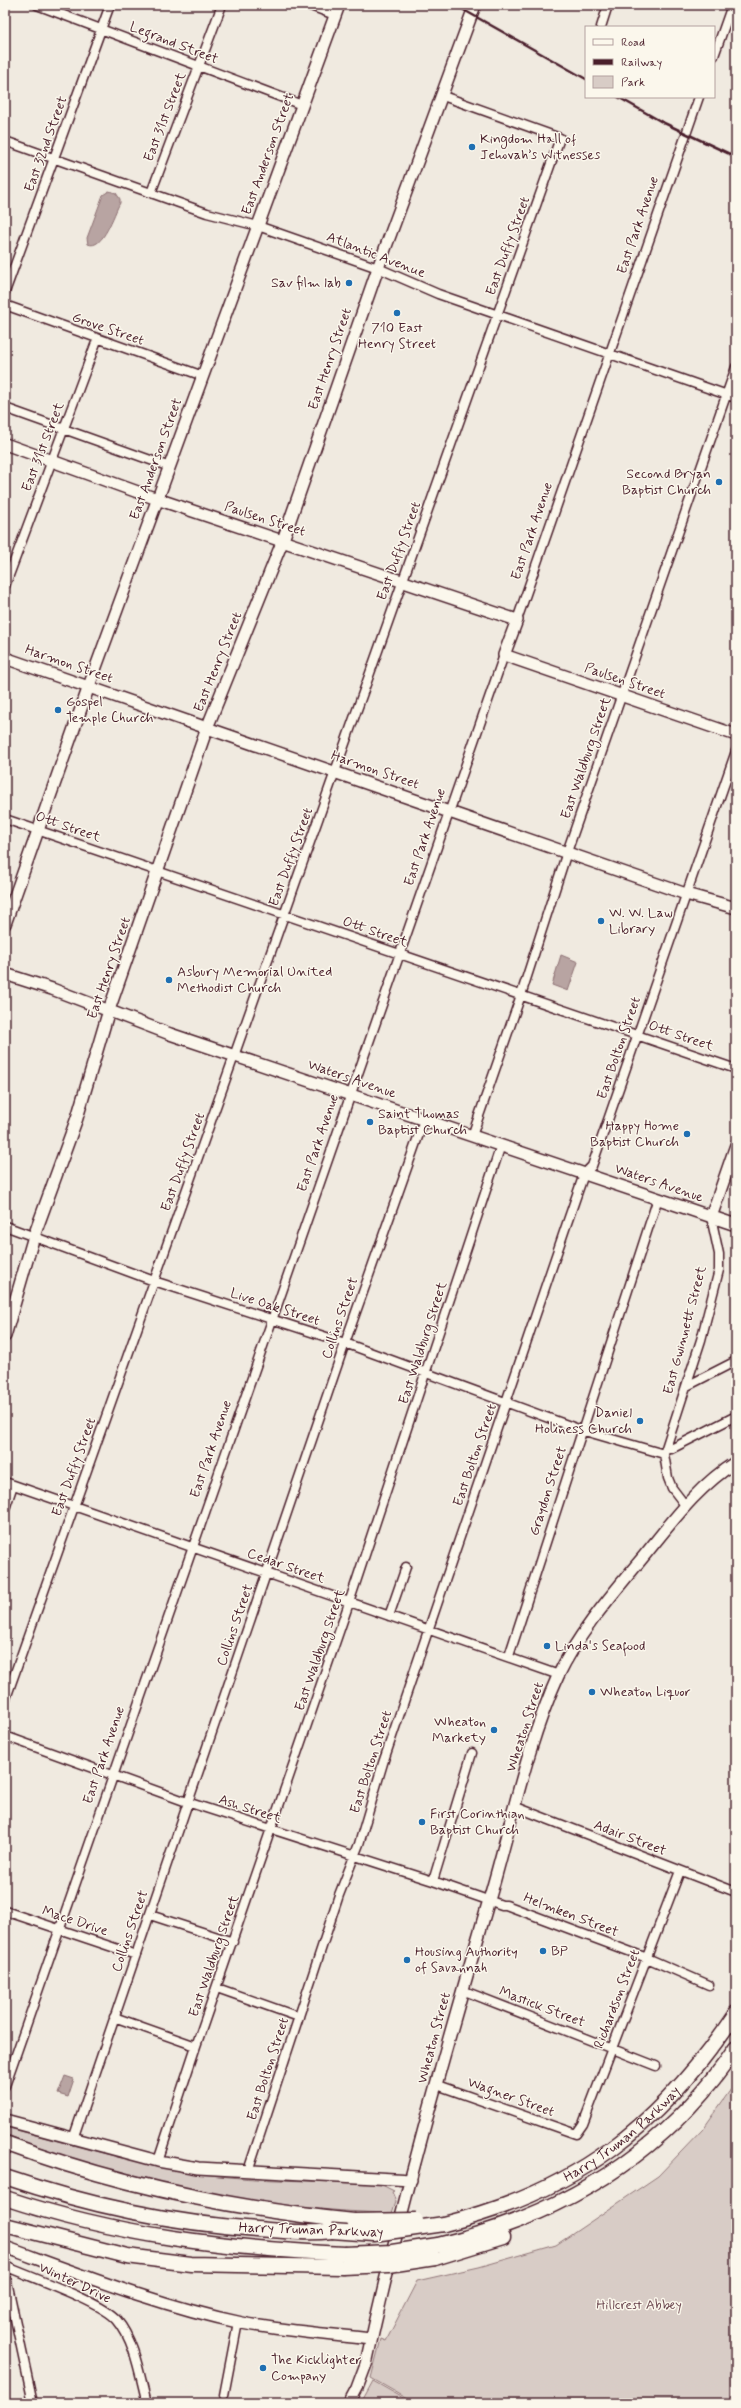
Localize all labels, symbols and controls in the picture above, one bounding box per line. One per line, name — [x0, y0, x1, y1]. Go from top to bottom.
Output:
street label: Legrand Street — [126, 18, 221, 70]
legend — [585, 26, 715, 98]
text: Road — [621, 35, 645, 51]
text: Railway — [621, 55, 663, 71]
street label: East 31st Street — [140, 69, 191, 164]
text: Park — [621, 75, 645, 91]
street label: East Anderson Street — [238, 90, 299, 218]
street label: East 32nd Street — [20, 93, 72, 194]
place label: Kingdom Hall of Jehovah’s Witnesses — [480, 130, 600, 164]
marker: Kingdom Hall of Jehovah’s Witnesses — [467, 142, 477, 152]
street label: East Park Avenue — [613, 174, 663, 276]
street label: East Duffy Street — [482, 194, 534, 298]
street label: Atlantic Avenue — [324, 228, 428, 282]
place label: Sav film lab — [271, 274, 341, 292]
marker: Sav film lab — [344, 278, 354, 288]
street label: East Henry Street — [304, 306, 356, 412]
street label: Grove Street — [70, 308, 146, 350]
marker: 710 East Henry Street — [392, 308, 402, 318]
place label: 710 East Henry Street — [358, 319, 436, 353]
street label: East Anderson Street — [126, 395, 187, 523]
street label: East 31st Street — [18, 399, 69, 494]
place label: Second Bryan Baptist Church — [622, 465, 711, 499]
marker: Second Bryan Baptist Church — [714, 477, 724, 487]
street label: East Park Avenue — [507, 480, 557, 582]
street label: Paulsen Street — [222, 497, 308, 541]
street label: East Duffy Street — [373, 499, 425, 603]
street label: East Henry Street — [190, 609, 246, 715]
street label: Harmon Street — [23, 641, 115, 687]
street label: Paulsen Street — [582, 659, 668, 703]
place label: Gospel Temple Church — [66, 693, 154, 727]
street label: East Waldburg Street — [557, 694, 617, 822]
marker: Gospel Temple Church — [53, 705, 63, 715]
street label: Harmon Street — [329, 747, 421, 793]
street label: East Park Avenue — [400, 786, 450, 888]
street label: East Duffy Street — [265, 805, 317, 909]
street label: Ott Street — [33, 807, 104, 847]
place label: W. W. Law Library — [609, 904, 673, 938]
street label: Ott Street — [340, 912, 411, 952]
street label: East Henry Street — [83, 915, 135, 1021]
marker: W. W. Law Library — [596, 916, 606, 926]
place label: Asbury Memorial United Methodist Church — [177, 963, 332, 997]
marker: Asbury Memorial United Methodist Church — [164, 975, 174, 985]
street label: East Bolton Street — [593, 994, 645, 1102]
street label: Ott Street — [646, 1016, 717, 1056]
street label: Waters Avenue — [305, 1055, 399, 1103]
street label: East Park Avenue — [293, 1092, 343, 1194]
place label: Saint Thomas Baptist Church — [378, 1105, 467, 1139]
street label: East Duffy Street — [157, 1110, 209, 1214]
marker: Saint Thomas Baptist Church — [365, 1117, 375, 1127]
place label: Happy Home Baptist Church — [590, 1117, 679, 1151]
marker: Happy Home Baptist Church — [682, 1129, 692, 1139]
street label: Waters Avenue — [612, 1159, 706, 1207]
street label: East Gwinnett Street — [659, 1263, 711, 1396]
street label: Collins Street — [318, 1274, 363, 1361]
street label: East Waldburg Street — [395, 1279, 453, 1407]
street label: Live Oak Street — [228, 1284, 322, 1330]
street label: East Park Avenue — [186, 1398, 236, 1500]
street label: East Bolton Street — [449, 1401, 501, 1509]
place label: Daniel Holiness Church — [535, 1404, 632, 1438]
street label: East Duffy Street — [48, 1415, 100, 1519]
marker: Daniel Holiness Church — [635, 1416, 645, 1426]
street label: Graydon Street — [525, 1444, 571, 1538]
street label: Cedar Street — [245, 1544, 328, 1588]
street label: Collins Street — [213, 1581, 258, 1668]
street label: East Waldburg Street — [291, 1586, 351, 1714]
place label: Linda's Seafood — [555, 1637, 645, 1657]
marker: Linda's Seafood — [542, 1641, 552, 1651]
street label: Wheaton Street — [502, 1680, 548, 1774]
place label: Wheaton Liquor — [600, 1683, 691, 1701]
marker: Wheaton Liquor — [587, 1687, 597, 1697]
street label: East Park Avenue — [79, 1704, 129, 1806]
street label: East Bolton Street — [346, 1708, 396, 1816]
place label: Wheaton Markety — [432, 1713, 486, 1747]
marker: Wheaton Markety — [489, 1725, 499, 1735]
street label: Ash Street — [216, 1790, 284, 1828]
place label: First Corinthian Baptist Church — [430, 1805, 525, 1839]
street label: Adair Street — [591, 1816, 669, 1860]
marker: First Corinthian Baptist Church — [417, 1817, 427, 1827]
street label: Collins Street — [108, 1887, 153, 1974]
street label: Helmken Street — [521, 1889, 621, 1941]
street label: East Waldburg Street — [185, 1892, 245, 2020]
street label: Mace Drive — [40, 1902, 111, 1940]
place label: BP — [551, 1942, 568, 1960]
place label: Housing Authority of Savannah — [415, 1943, 518, 1977]
marker: BP — [538, 1946, 548, 1956]
street label: Richardson Street — [590, 1947, 644, 2051]
marker: Housing Authority of Savannah — [402, 1955, 412, 1965]
street label: Mastick Street — [497, 1982, 588, 2032]
street label: Wheaton Street — [413, 1990, 455, 2086]
street label: East Bolton Street — [243, 2015, 293, 2123]
street label: Wagner Street — [464, 2073, 557, 2123]
street label: Harry Truman Parkway — [560, 2082, 684, 2186]
street label: Harry Truman Parkway — [238, 2218, 384, 2242]
street label: Winter Drive — [36, 2258, 114, 2308]
park label: Hillcrest Abbey — [596, 2296, 682, 2314]
place label: The Kicklighter Company — [271, 2351, 362, 2385]
marker: The Kicklighter Company — [258, 2363, 268, 2373]

